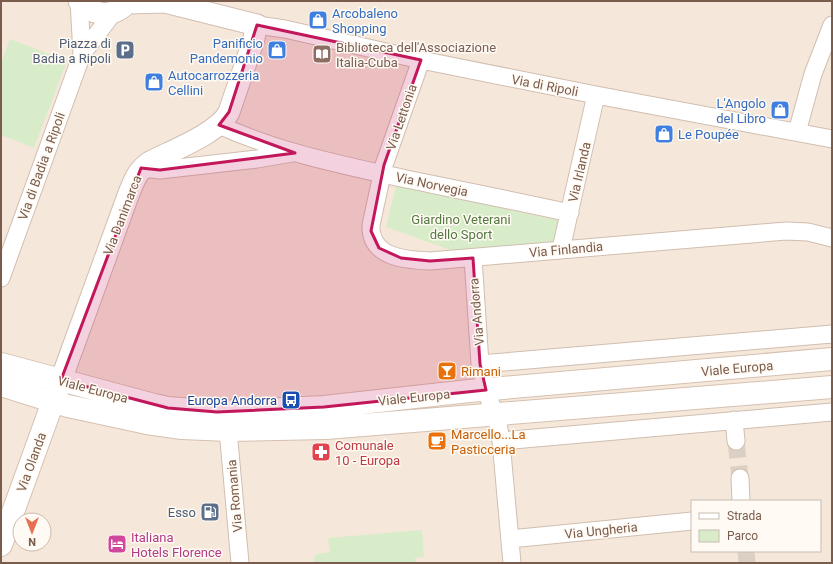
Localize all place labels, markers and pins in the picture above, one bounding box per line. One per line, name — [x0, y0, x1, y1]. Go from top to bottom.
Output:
place label: Arcobaleno Shopping — [332, 6, 398, 36]
shop icon: Arcobaleno Shopping — [307, 9, 329, 31]
place label: Piazza di Badia a Ripoli — [33, 36, 111, 66]
place label: Panificio Pandemonio — [190, 36, 263, 66]
parking icon: Piazza di Badia a Ripoli — [114, 39, 136, 61]
shop icon: Panificio Pandemonio — [266, 39, 288, 61]
place label: Biblioteca dell'Associazione Italia-Cuba — [336, 40, 496, 70]
library icon: Biblioteca dell'Associazione Italia-Cuba — [311, 43, 333, 65]
place label: Autocarrozzeria Cellini — [168, 68, 259, 98]
shop icon: Autocarrozzeria Cellini — [143, 71, 165, 93]
place label: L'Angolo del Libro — [716, 96, 766, 126]
shop icon: L'Angolo del Libro — [769, 99, 791, 121]
shop icon: Le Poupée — [653, 123, 675, 145]
place label: Le Poupée — [678, 127, 739, 142]
bar icon: Rimani — [436, 360, 458, 382]
place label: Rimani — [461, 364, 501, 379]
bus stop icon: Europa Andorra — [280, 389, 302, 411]
place label: Europa Andorra — [187, 393, 277, 408]
place label: Marcello...La Pasticceria — [451, 427, 526, 457]
cafe icon: Marcello...La Pasticceria — [426, 430, 448, 452]
place label: Comunale 10 - Europa — [335, 438, 400, 468]
pharmacy icon: Comunale 10 - Europa — [310, 441, 332, 463]
fuel station icon: Esso — [199, 501, 221, 523]
place label: Esso — [168, 505, 196, 520]
place label: Italiana Hotels Florence — [131, 530, 222, 560]
hotel icon: Italiana Hotels Florence — [106, 533, 128, 555]

